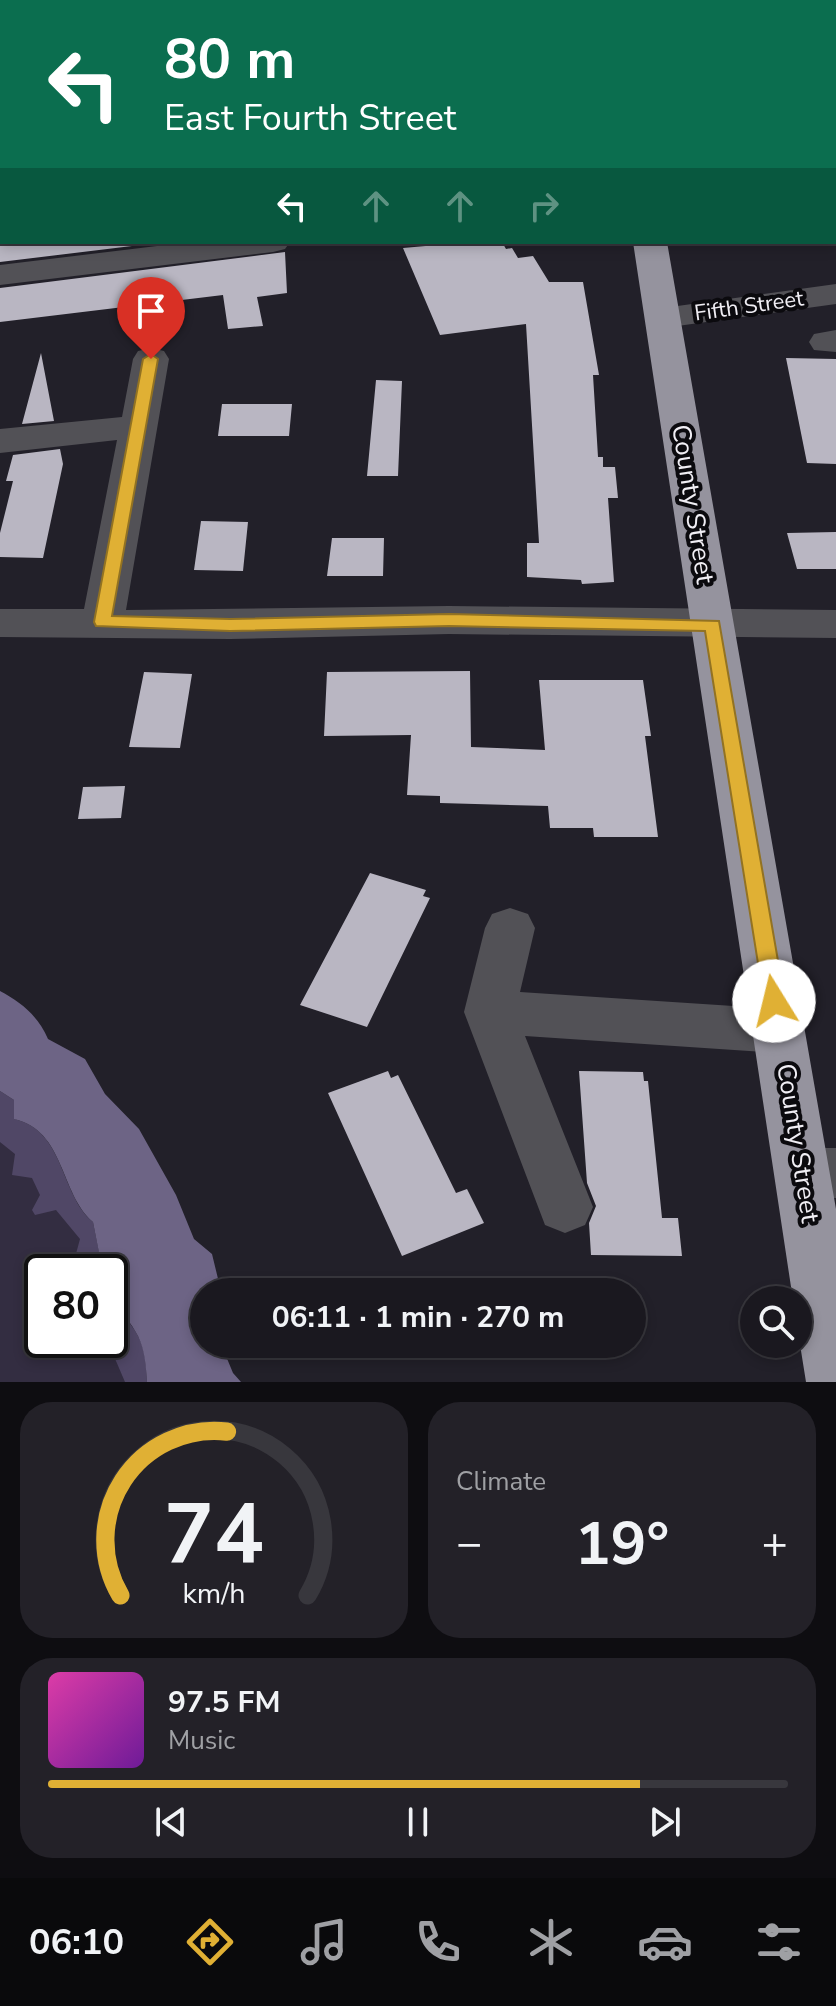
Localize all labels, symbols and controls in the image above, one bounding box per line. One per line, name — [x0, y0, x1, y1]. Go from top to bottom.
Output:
text: 80 m — [164, 21, 295, 98]
icon: left — [32, 32, 136, 136]
text: East Fourth Street — [164, 94, 456, 143]
icon: left — [270, 184, 314, 228]
icon: ahead — [354, 184, 398, 228]
icon: ahead — [438, 184, 482, 228]
icon: right — [522, 184, 566, 228]
pin — [117, 277, 185, 359]
street label: Fifth Street — [693, 283, 806, 328]
icon: arrive — [129, 289, 173, 333]
street label: County Street — [663, 422, 723, 587]
position arrow — [732, 959, 816, 1043]
street label: County Street — [768, 1061, 828, 1226]
speed limit sign: 80 — [24, 1254, 128, 1358]
map controls — [740, 1286, 812, 1358]
button: search — [740, 1286, 812, 1358]
text: 06:11 · 1 min · 270 m — [272, 1297, 564, 1338]
text: Climate — [456, 1464, 546, 1499]
text: 74 — [164, 1478, 264, 1591]
text: 19° — [575, 1503, 669, 1585]
text: − — [456, 1514, 482, 1574]
text: + — [762, 1514, 788, 1574]
text: km/h — [183, 1574, 245, 1613]
text: 97.5 FM — [168, 1682, 280, 1723]
text: Music — [168, 1723, 235, 1758]
icon: previous — [149, 1800, 193, 1844]
icon: pause — [396, 1800, 440, 1844]
icon: next — [643, 1800, 687, 1844]
icon: directions — [182, 1914, 238, 1970]
icon: music — [296, 1914, 352, 1970]
icon: phone — [410, 1914, 466, 1970]
icon: climate — [523, 1914, 579, 1970]
icon: car — [637, 1914, 693, 1970]
icon: filters — [751, 1914, 807, 1970]
text: 06:10 — [29, 1918, 124, 1967]

